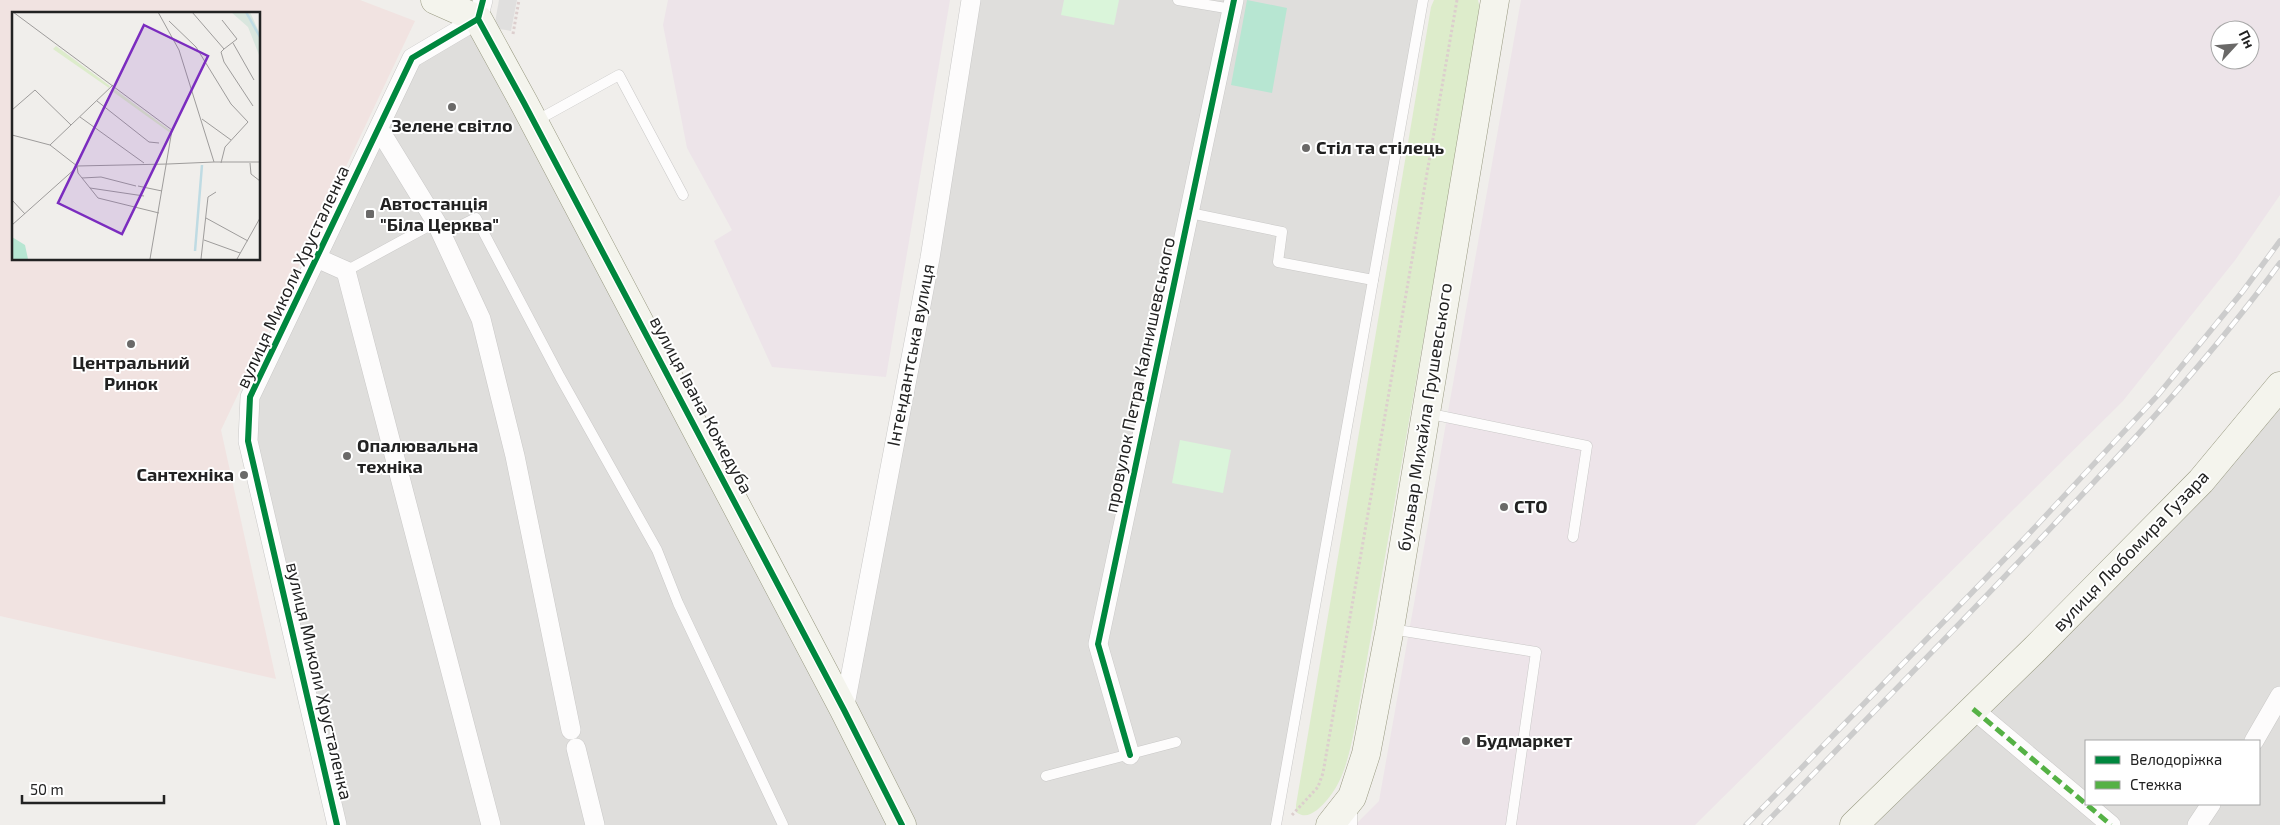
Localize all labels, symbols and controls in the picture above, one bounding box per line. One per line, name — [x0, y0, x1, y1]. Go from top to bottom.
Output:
inset map — [12, 12, 260, 260]
north arrow — [2210, 20, 2260, 70]
text: Пн — [2236, 27, 2259, 51]
marker: Зелене світло — [446, 101, 458, 113]
place label: Зелене світло — [391, 114, 513, 136]
place label: Стіл та стілець — [1316, 136, 1444, 158]
marker: Стіл та стілець — [1300, 142, 1312, 154]
street label: вулиця Миколи Хрусталенка — [231, 162, 353, 391]
place label: Автостанція "Біла Церква" — [380, 192, 499, 235]
marker: Автостанція "Біла Церква" — [364, 208, 376, 220]
street label: провулок Петра Калнишевського — [1099, 235, 1179, 515]
street label: Інтендантська вулиця — [882, 262, 939, 448]
street label: бульвар Михайла Грушевського — [1392, 281, 1456, 553]
street label: вулиця Івана Кожедуба — [646, 312, 758, 497]
marker: Центральний Ринок — [125, 338, 137, 350]
place label: Центральний Ринок — [72, 351, 190, 394]
place label: Опалювальна техніка — [357, 434, 478, 477]
marker: Опалювальна техніка — [341, 450, 353, 462]
place label: Сантехніка — [136, 463, 234, 485]
street label: вулиця Любомира Гузара — [2047, 465, 2213, 636]
marker: Сантехніка — [238, 469, 250, 481]
place label: СТО — [1514, 495, 1548, 517]
marker: СТО — [1498, 501, 1510, 513]
street label: вулиця Миколи Хрусталенка — [282, 560, 358, 802]
place label: Будмаркет — [1476, 729, 1573, 751]
marker: Будмаркет — [1460, 735, 1472, 747]
legend — [2085, 740, 2260, 805]
text: Велодоріжка — [2130, 750, 2222, 768]
scale bar — [22, 772, 165, 804]
text: Стежка — [2130, 775, 2182, 793]
text: 50 m — [30, 780, 64, 798]

